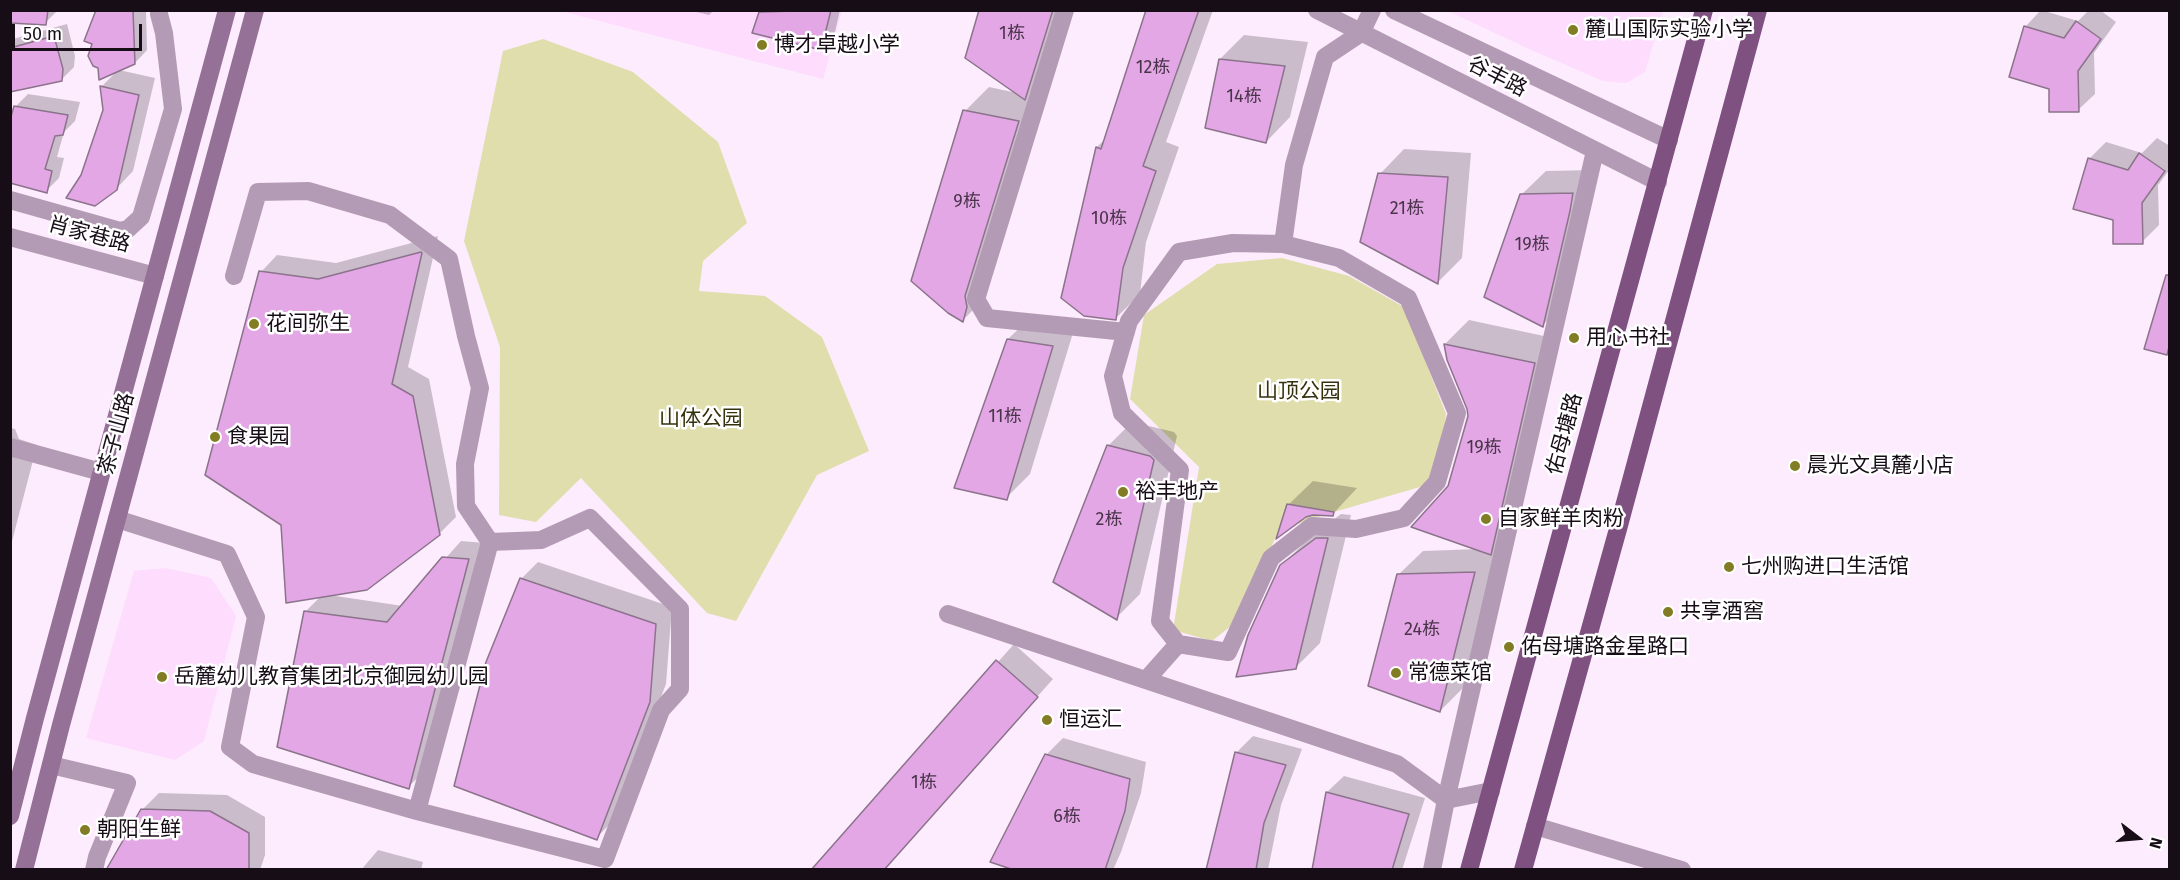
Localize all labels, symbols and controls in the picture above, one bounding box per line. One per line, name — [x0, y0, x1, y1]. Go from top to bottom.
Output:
scale bar — [15, 12, 146, 50]
place label: 麓山国际实验小学 — [1585, 17, 1753, 43]
text: 50 m — [23, 23, 62, 45]
house number: 1栋 — [999, 23, 1025, 45]
marker: 麓山国际实验小学 — [1566, 23, 1580, 37]
place label: 博才卓越小学 — [774, 32, 900, 58]
marker: 博才卓越小学 — [755, 38, 769, 52]
street label: 谷丰路 — [1463, 51, 1531, 103]
house number: 12栋 — [1136, 57, 1170, 79]
house number: 14栋 — [1226, 86, 1262, 108]
house number: 9栋 — [953, 191, 981, 213]
house number: 21栋 — [1390, 198, 1424, 220]
house number: 10栋 — [1091, 208, 1127, 230]
street label: 肖家巷路 — [45, 212, 133, 258]
house number: 19栋 — [1514, 234, 1550, 256]
place label: 花间弥生 — [266, 311, 350, 337]
marker: 花间弥生 — [247, 317, 261, 331]
place label: 用心书社 — [1586, 325, 1670, 351]
marker: 用心书社 — [1567, 331, 1581, 345]
park label: 山顶公园 — [1257, 379, 1341, 405]
street label: 茶子山路 — [94, 390, 140, 478]
street label: 佑母塘路 — [1542, 390, 1588, 478]
park label: 山体公园 — [659, 406, 743, 432]
house number: 11栋 — [988, 406, 1022, 428]
place label: 食果园 — [227, 424, 290, 450]
marker: 食果园 — [208, 430, 222, 444]
house number: 19栋 — [1466, 437, 1502, 459]
place label: 晨光文具麓小店 — [1807, 453, 1954, 479]
marker: 晨光文具麓小店 — [1788, 459, 1802, 473]
place label: 裕丰地产 — [1135, 479, 1219, 505]
marker: 裕丰地产 — [1116, 485, 1130, 499]
place label: 自家鲜羊肉粉 — [1498, 506, 1624, 532]
house number: 2栋 — [1096, 509, 1122, 531]
marker: 自家鲜羊肉粉 — [1479, 512, 1493, 526]
place label: 七州购进口生活馆 — [1741, 554, 1909, 580]
marker: 七州购进口生活馆 — [1722, 560, 1736, 574]
place label: 共享酒窖 — [1680, 599, 1764, 625]
marker: 共享酒窖 — [1661, 605, 1675, 619]
house number: 24栋 — [1404, 619, 1440, 641]
place label: 佑母塘路金星路口 — [1521, 634, 1689, 660]
marker: 佑母塘路金星路口 — [1502, 640, 1516, 654]
place label: 常德菜馆 — [1408, 660, 1492, 686]
place label: 岳麓幼儿教育集团北京御园幼儿园 — [174, 664, 489, 690]
marker: 常德菜馆 — [1389, 666, 1403, 680]
marker: 岳麓幼儿教育集团北京御园幼儿园 — [155, 670, 169, 684]
place label: 恒运汇 — [1059, 707, 1122, 733]
marker: 恒运汇 — [1040, 713, 1054, 727]
house number: 1栋 — [911, 772, 937, 794]
house number: 6栋 — [1053, 806, 1081, 828]
north arrow — [2108, 808, 2168, 868]
place label: 朝阳生鲜 — [97, 817, 181, 843]
marker: 朝阳生鲜 — [78, 823, 92, 837]
text: N — [2145, 835, 2166, 851]

